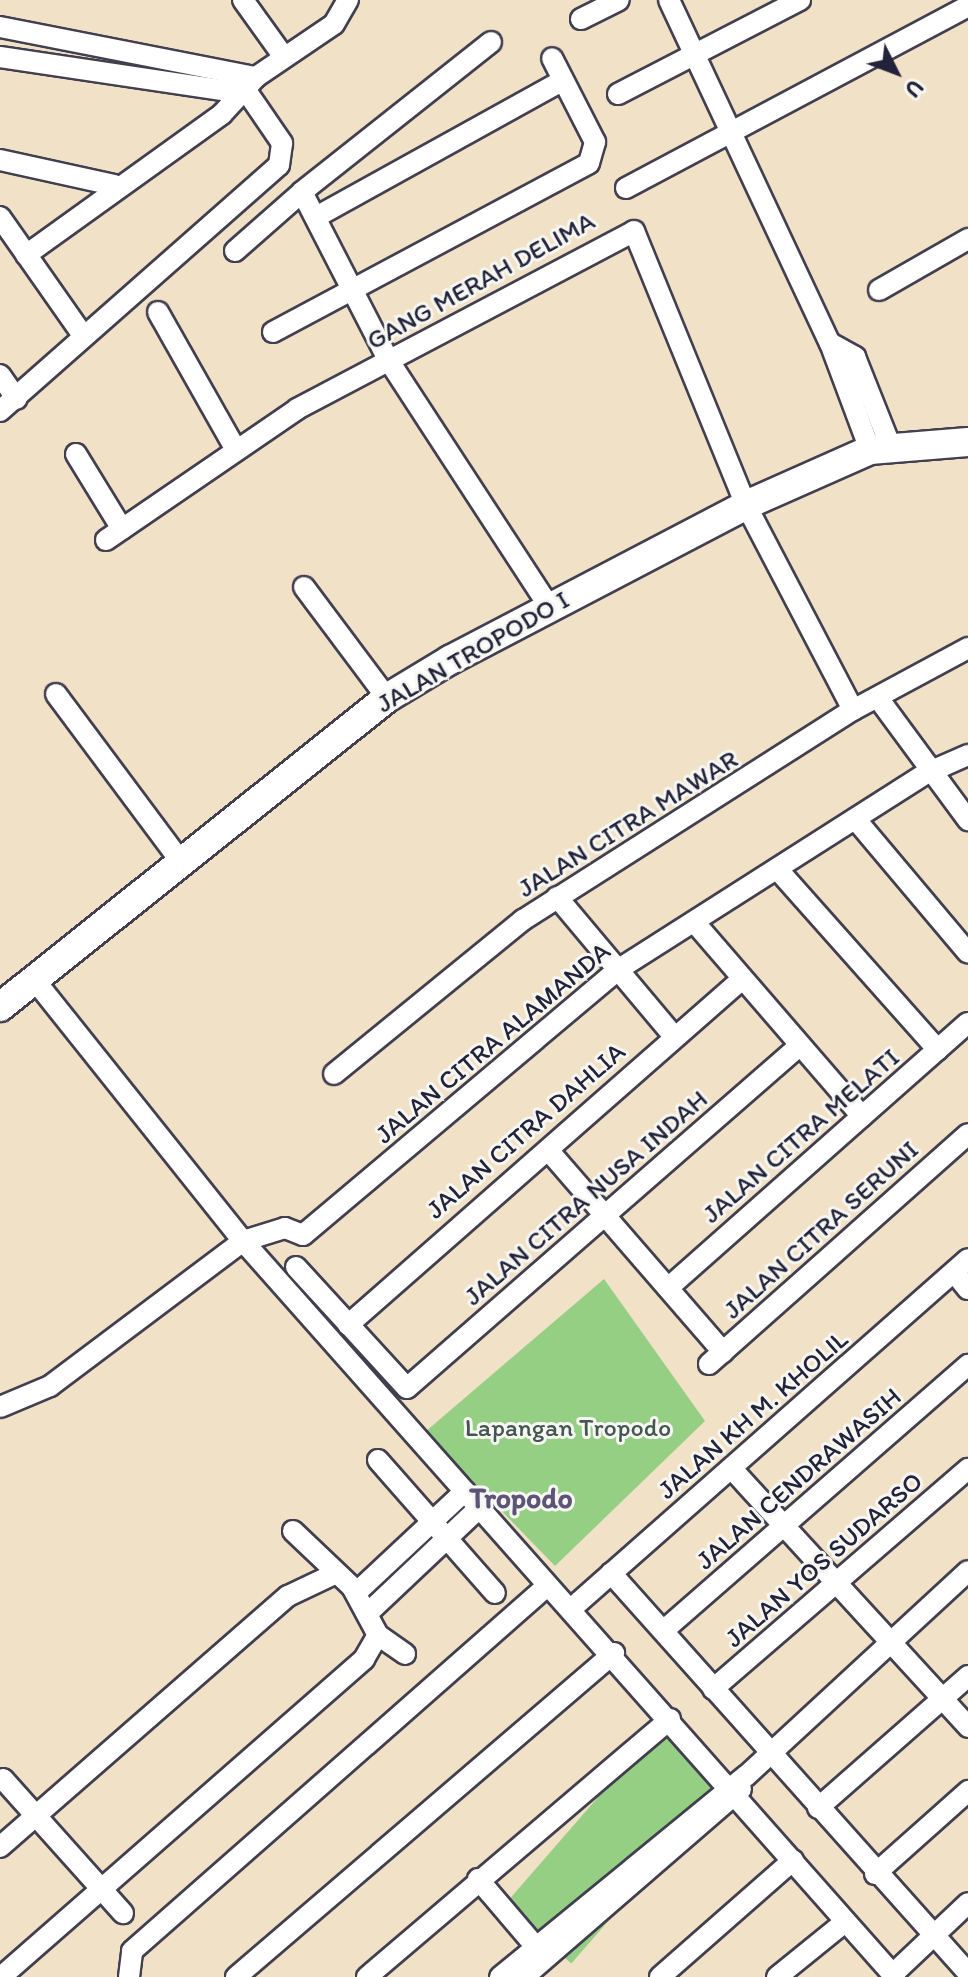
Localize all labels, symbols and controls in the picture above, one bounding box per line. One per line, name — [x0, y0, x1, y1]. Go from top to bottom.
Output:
north arrow — [856, 32, 936, 112]
text: U — [899, 74, 929, 103]
street label: GANG MERAH DELIMA — [362, 205, 600, 357]
street label: JALAN TROPODO I — [371, 584, 575, 720]
street label: JALAN CITRA MAWAR — [512, 744, 744, 904]
street label: JALAN CITRA ALAMANDA — [369, 936, 617, 1150]
street label: JALAN CITRA DAHLIA — [422, 1037, 630, 1225]
street label: JALAN CITRA MELATI — [696, 1042, 906, 1230]
street label: JALAN CITRA NUSA INDAH — [458, 1084, 714, 1312]
street label: JALAN CITRA SERUNI — [717, 1134, 925, 1326]
street label: JALAN KH M. KHOLIL — [652, 1324, 854, 1506]
street label: JALAN CENDRAWASIH — [690, 1381, 908, 1577]
park label: Lapangan Tropodo — [466, 1412, 670, 1444]
street label: JALAN YOS SUDARSO — [719, 1466, 929, 1654]
district label: Tropodo — [469, 1480, 573, 1516]

